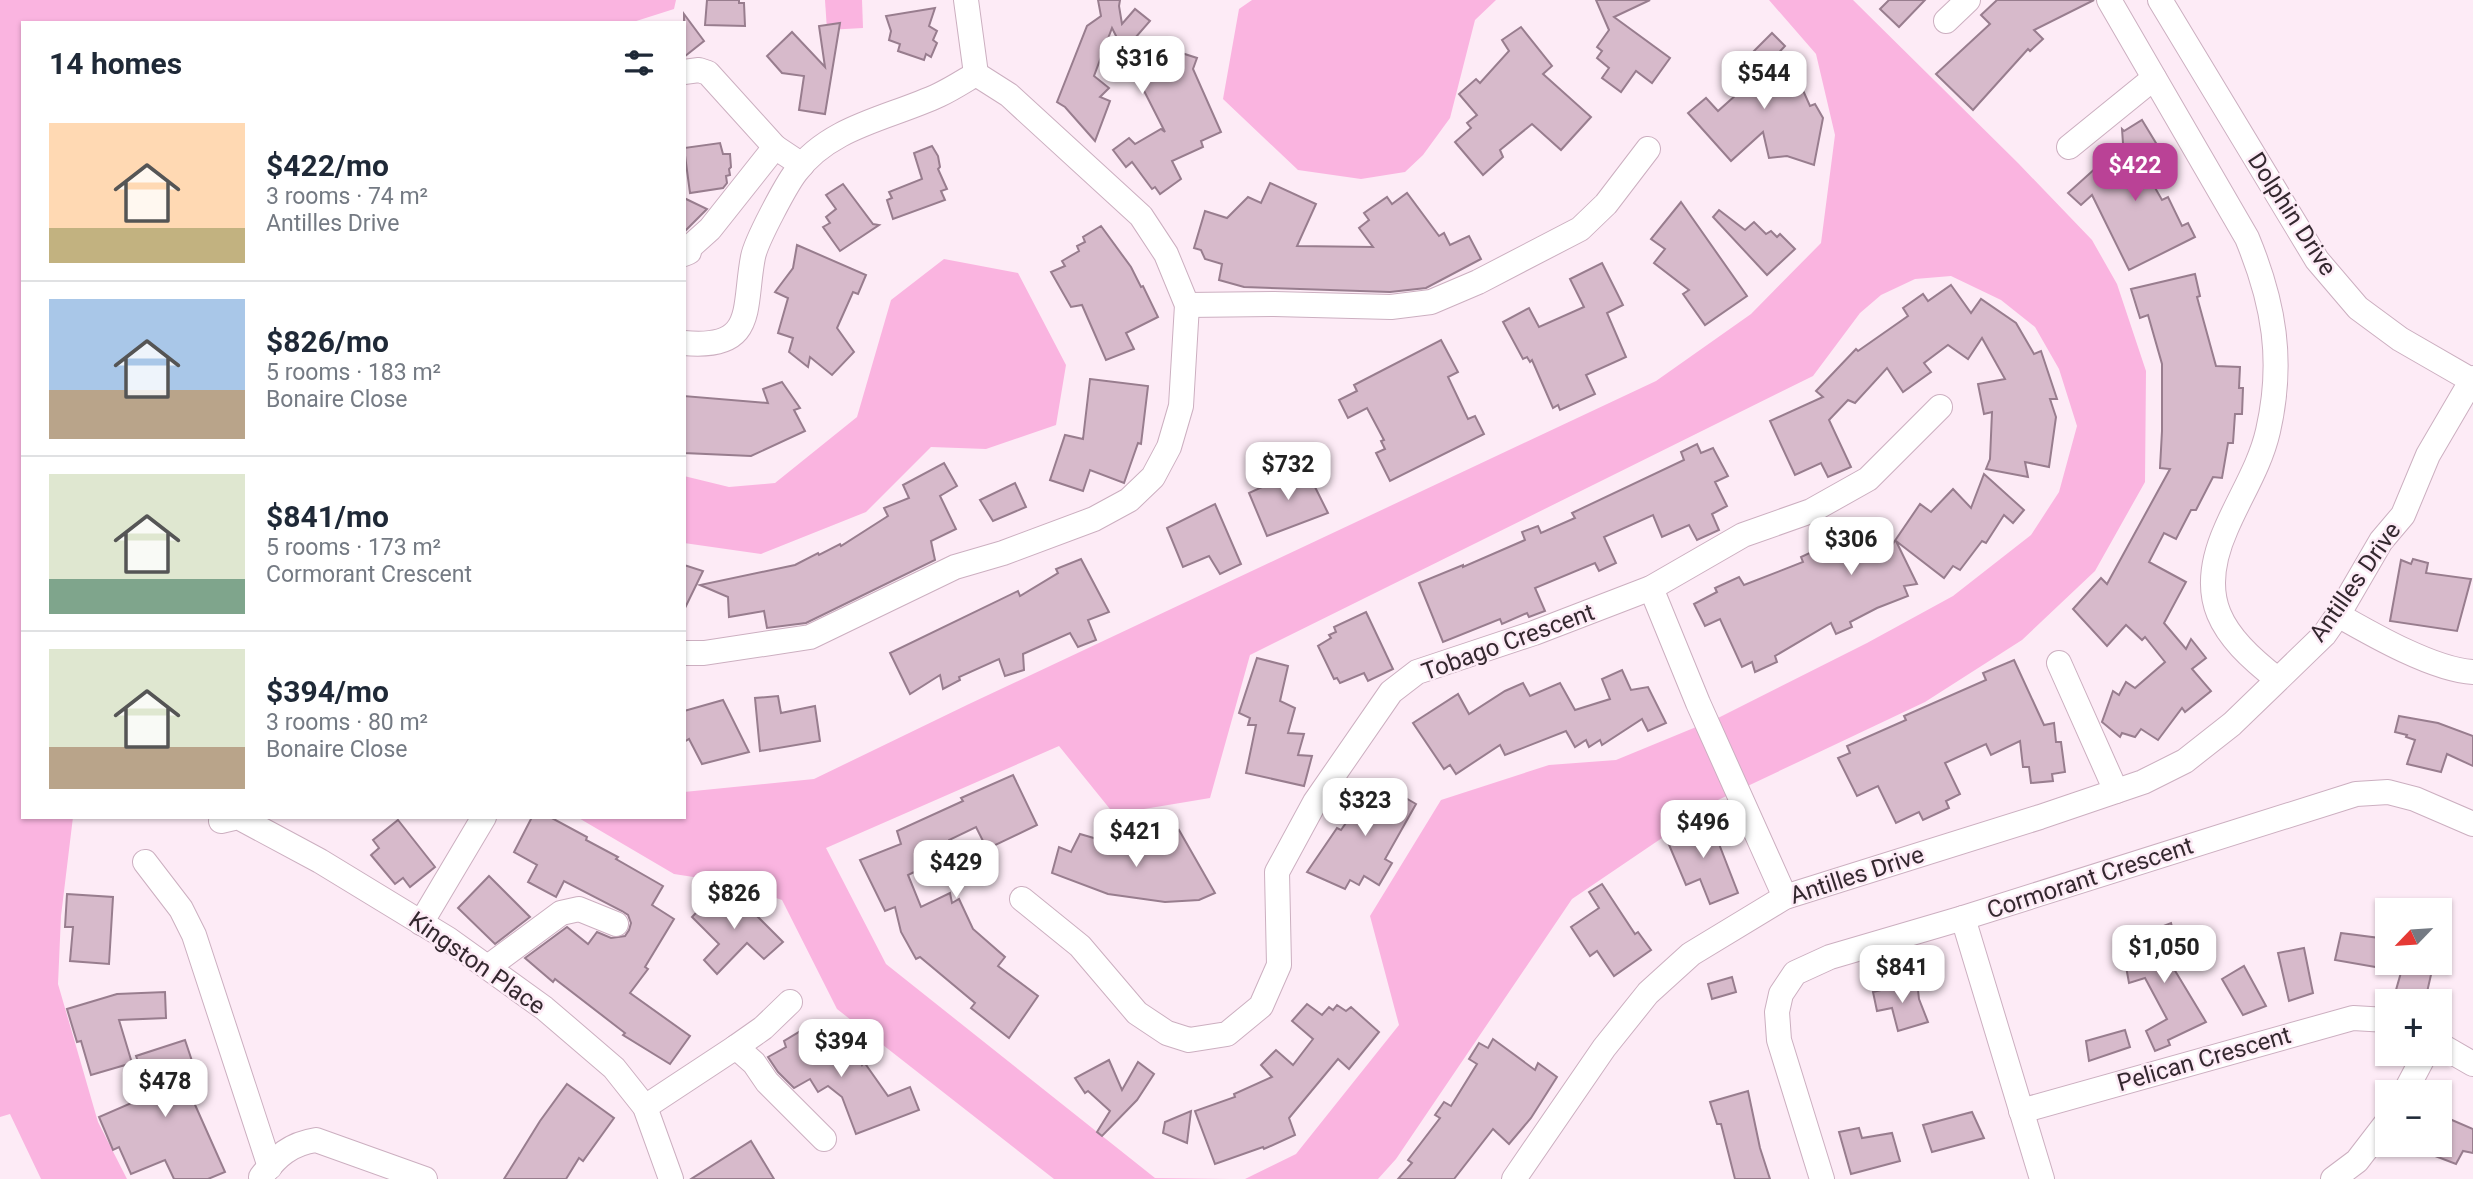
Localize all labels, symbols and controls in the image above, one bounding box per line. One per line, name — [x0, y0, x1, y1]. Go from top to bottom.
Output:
pin: $316 — [1101, 36, 1183, 96]
icon: filters — [620, 44, 658, 82]
text: $316 — [1116, 45, 1168, 72]
text: 14 homes — [49, 46, 182, 81]
pin: $544 — [1723, 52, 1805, 111]
text: $544 — [1738, 60, 1790, 87]
pin: $422 — [2094, 144, 2176, 203]
street label: Dolphin Drive — [2242, 147, 2342, 281]
text: $422/mo — [266, 148, 389, 183]
icon: home — [105, 151, 189, 235]
text: $422 — [2109, 152, 2161, 179]
text: 3 rooms · 74 m² — [266, 183, 428, 210]
text: Antilles Drive — [266, 210, 399, 237]
text: $826/mo — [266, 324, 389, 359]
icon: home — [105, 327, 189, 411]
text: 5 rooms · 183 m² — [266, 359, 441, 386]
text: Bonaire Close — [266, 386, 407, 413]
pin: $732 — [1247, 442, 1329, 502]
text: $732 — [1262, 451, 1314, 478]
text: $841/mo — [266, 499, 389, 534]
icon: home — [105, 502, 189, 586]
street label: Antilles Drive — [2304, 517, 2406, 647]
pin: $306 — [1810, 518, 1892, 577]
text: $306 — [1825, 526, 1877, 553]
text: 5 rooms · 173 m² — [266, 534, 441, 561]
text: Cormorant Crescent — [266, 561, 472, 588]
street label: Tobago Crescent — [1418, 598, 1598, 686]
text: $394/mo — [266, 674, 389, 709]
icon: home — [105, 677, 189, 761]
text: 3 rooms · 80 m² — [266, 709, 428, 736]
text: Bonaire Close — [266, 736, 407, 763]
pin: $323 — [1324, 778, 1406, 838]
text: $323 — [1339, 787, 1391, 814]
pin: $496 — [1662, 800, 1744, 860]
text: $496 — [1677, 809, 1729, 836]
pin: $421 — [1095, 810, 1177, 869]
text: $421 — [1110, 818, 1162, 845]
street label: Cormorant Crescent — [1983, 831, 2197, 925]
street label: Antilles Drive — [1786, 840, 1928, 910]
pin: $429 — [915, 841, 997, 900]
text: $429 — [930, 849, 982, 876]
pin: $826 — [693, 872, 775, 931]
text: $826 — [708, 880, 760, 907]
north arrow — [2375, 898, 2452, 975]
map controls — [2375, 898, 2452, 1157]
street label: Kingston Place — [404, 906, 550, 1020]
pin: $1,050 — [2107, 926, 2221, 985]
text: $1,050 — [2128, 934, 2200, 961]
pin: $841 — [1861, 946, 1943, 1005]
text: $841 — [1876, 954, 1928, 981]
button: + — [2375, 989, 2452, 1066]
pin: $394 — [800, 1020, 882, 1079]
street label: Pelican Crescent — [2114, 1021, 2294, 1097]
text: $394 — [815, 1028, 867, 1055]
pin: $478 — [124, 1060, 206, 1119]
text: $478 — [139, 1068, 191, 1095]
button: − — [2375, 1080, 2452, 1157]

